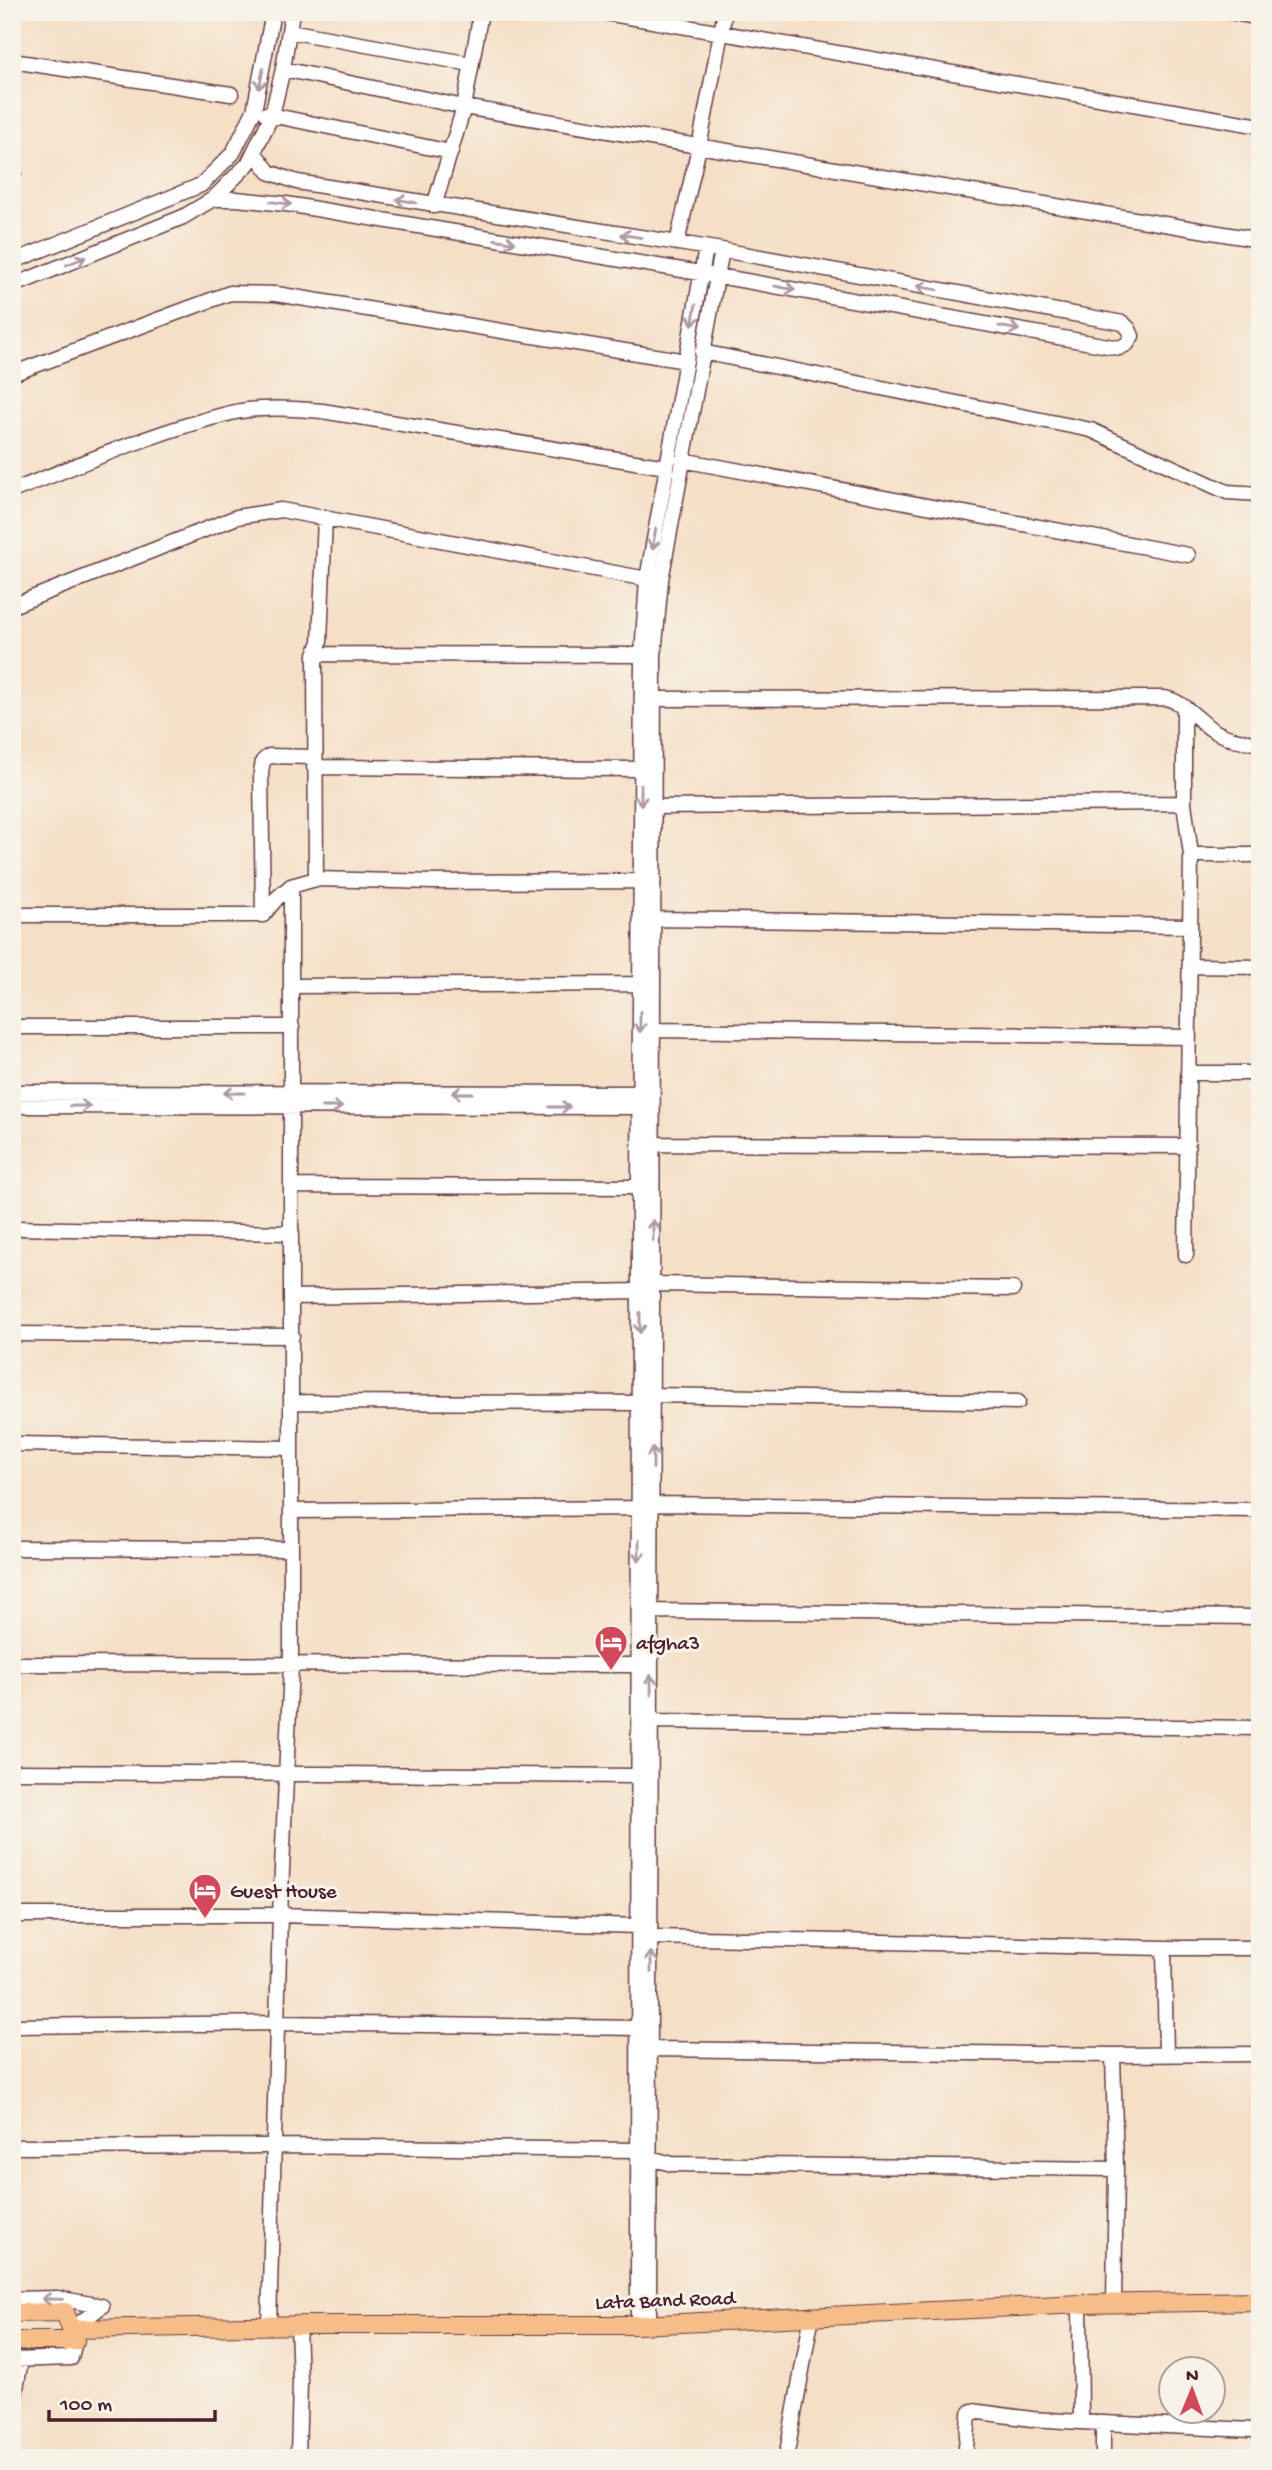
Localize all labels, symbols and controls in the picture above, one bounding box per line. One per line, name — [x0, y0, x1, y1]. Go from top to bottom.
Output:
one-way arrow — [254, 67, 268, 90]
one-way arrow — [395, 194, 418, 207]
one-way arrow — [269, 197, 291, 210]
one-way arrow — [620, 229, 642, 242]
one-way arrow — [493, 234, 516, 248]
one-way arrow — [64, 253, 86, 266]
one-way arrow — [916, 280, 939, 294]
one-way arrow — [773, 282, 796, 295]
one-way arrow — [687, 303, 701, 326]
one-way arrow — [997, 322, 1020, 336]
one-way arrow — [647, 527, 660, 550]
one-way arrow — [634, 783, 648, 806]
one-way arrow — [633, 1010, 647, 1033]
one-way arrow — [223, 1086, 246, 1100]
one-way arrow — [451, 1086, 474, 1100]
one-way arrow — [69, 1099, 92, 1113]
one-way arrow — [321, 1100, 344, 1114]
one-way arrow — [548, 1100, 571, 1114]
one-way arrow — [646, 1219, 659, 1242]
one-way arrow — [633, 1311, 647, 1334]
one-way arrow — [646, 1447, 660, 1470]
one-way arrow — [632, 1539, 646, 1562]
hotel icon: afgha3 — [592, 1623, 630, 1672]
place label: afgha3 — [636, 1633, 700, 1658]
one-way arrow — [644, 1674, 658, 1697]
hotel icon: Guest House — [186, 1871, 224, 1920]
place label: Guest House — [230, 1881, 338, 1906]
one-way arrow — [644, 1951, 658, 1974]
street label: Lata Band Road — [595, 2288, 737, 2317]
one-way arrow — [41, 2293, 64, 2306]
north arrow — [1156, 2354, 1226, 2424]
text: N — [1186, 2365, 1199, 2388]
scale bar — [49, 2379, 215, 2423]
text: 100 m — [59, 2394, 112, 2419]

